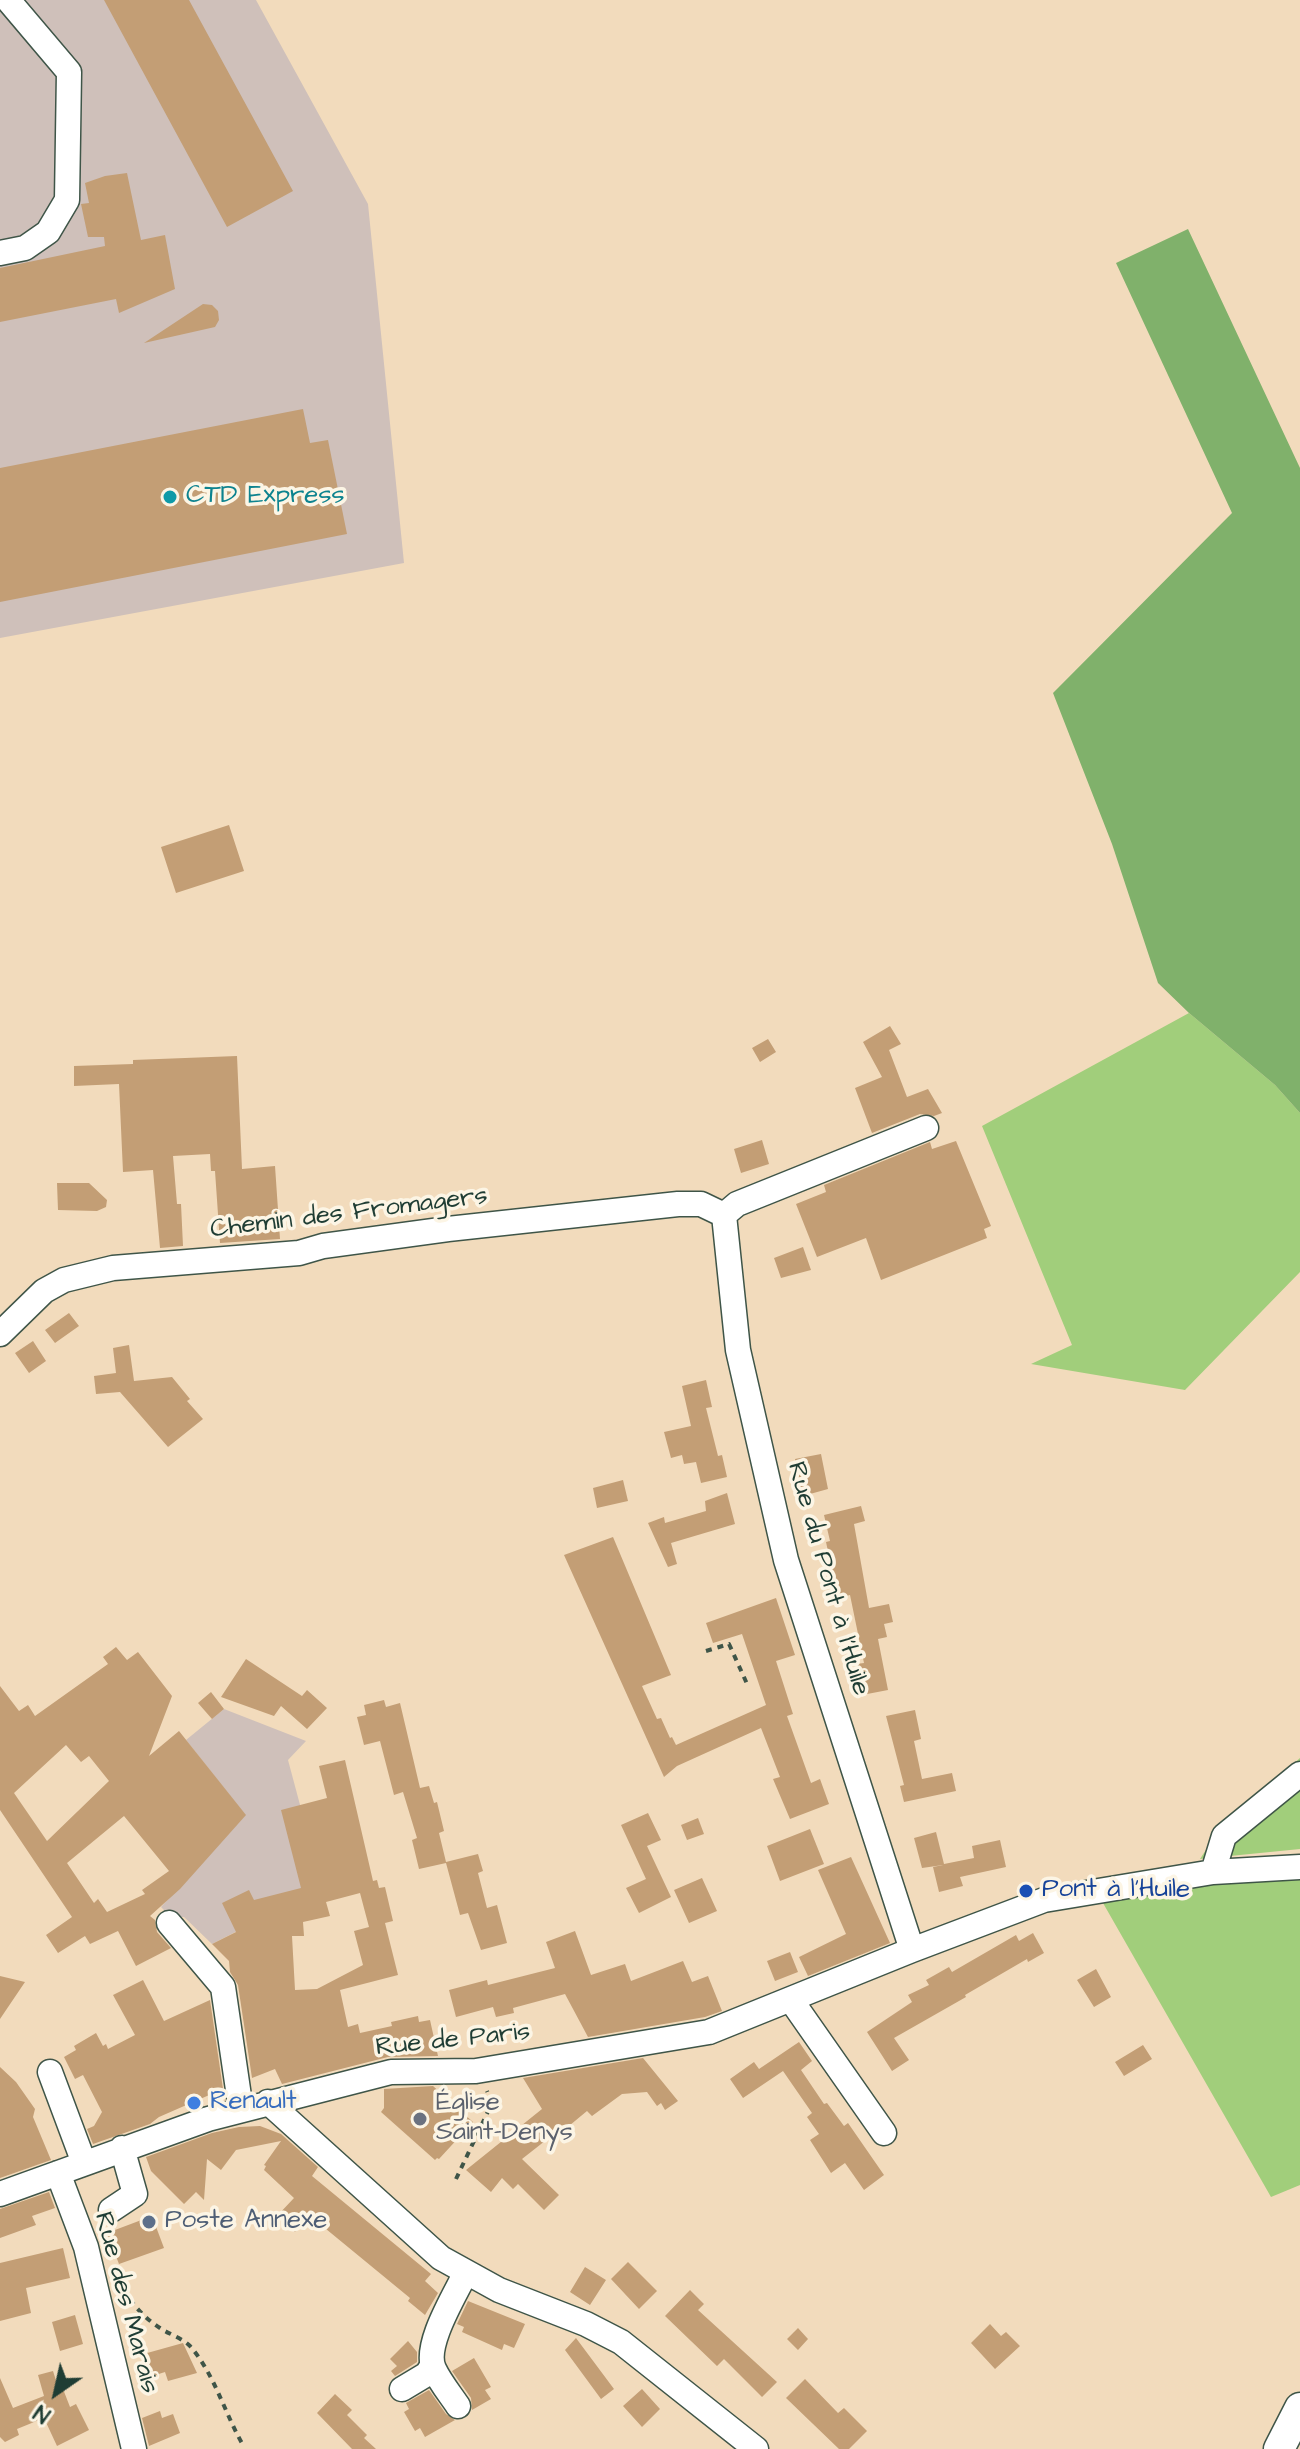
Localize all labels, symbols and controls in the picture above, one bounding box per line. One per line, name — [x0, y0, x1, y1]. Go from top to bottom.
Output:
place label: CTD Express — [186, 481, 344, 513]
marker: CTD Express — [161, 488, 179, 506]
street label: Chemin des Fromagers — [209, 1182, 489, 1246]
street label: Rue du Pont à l'Huile — [779, 1459, 875, 1699]
place label: Pont à l'Huile — [1042, 1875, 1190, 1907]
marker: Pont à l'Huile — [1017, 1882, 1035, 1900]
street label: Rue de Paris — [374, 2017, 532, 2065]
place label: Renault — [210, 2087, 297, 2119]
place label: Église Saint-Denys — [436, 2088, 573, 2150]
marker: Renault — [185, 2094, 203, 2112]
marker: Église Saint-Denys — [411, 2110, 429, 2128]
place label: Poste Annexe — [165, 2206, 327, 2238]
street label: Rue des Marais — [86, 2209, 164, 2397]
marker: Poste Annexe — [140, 2213, 158, 2231]
north arrow — [16, 2353, 96, 2433]
text: N — [28, 2397, 57, 2430]

